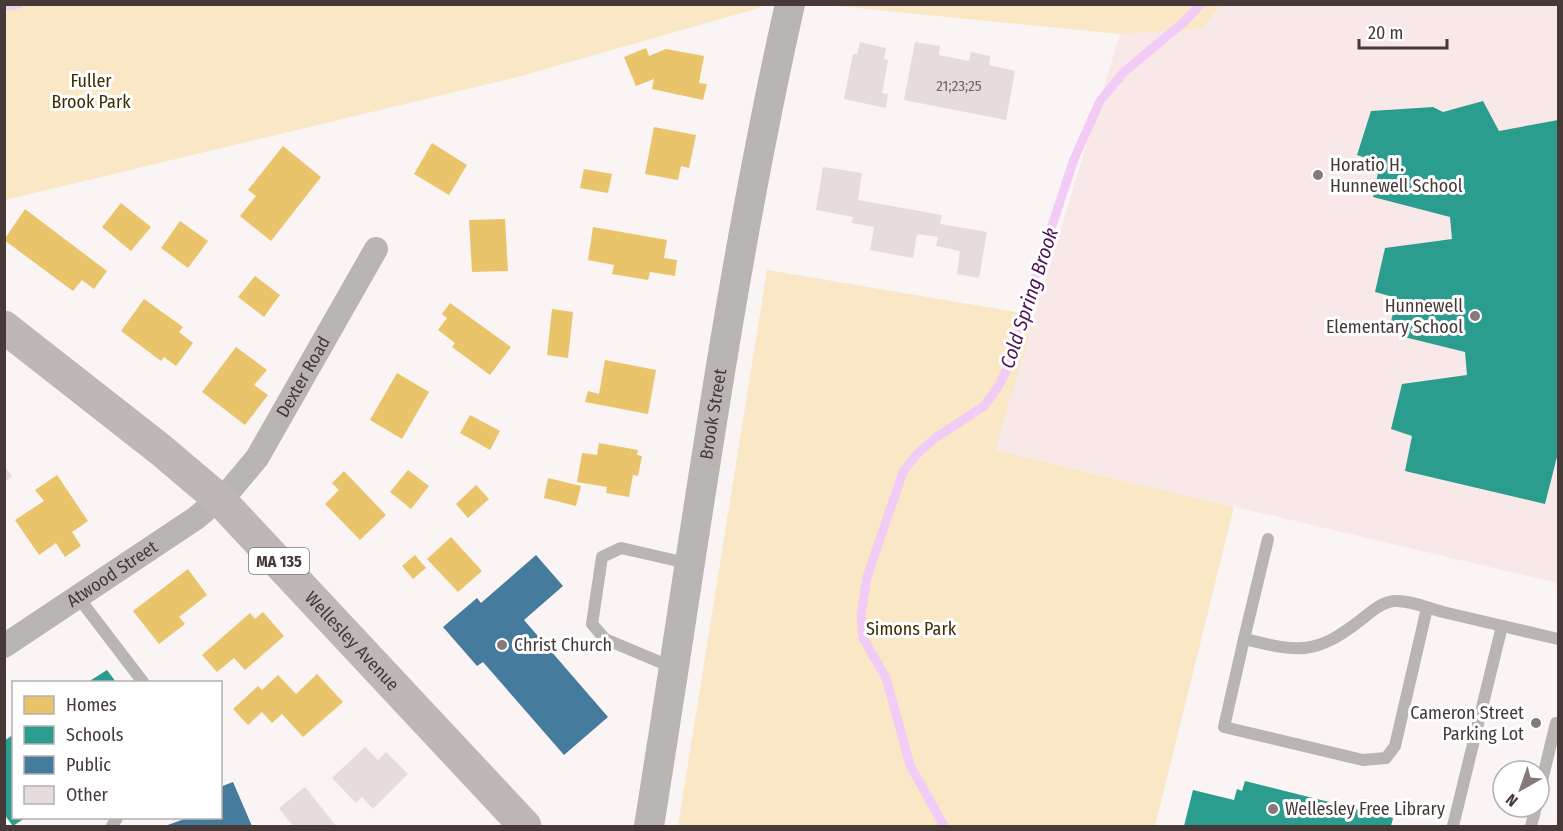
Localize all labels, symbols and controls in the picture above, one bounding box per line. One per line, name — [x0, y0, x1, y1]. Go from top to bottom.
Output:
scale bar — [1359, 12, 1448, 50]
text: 20 m — [1368, 22, 1403, 44]
park label: Fuller Brook Park — [51, 70, 131, 113]
house number: 21;23;25 — [936, 77, 982, 95]
place label: Horatio H. Hunnewell School — [1330, 154, 1463, 197]
marker: Horatio H. Hunnewell School — [1311, 168, 1325, 182]
water label: Cold Spring Brook — [995, 225, 1063, 371]
place label: Hunnewell Elementary School — [1326, 295, 1463, 338]
marker: Hunnewell Elementary School — [1468, 309, 1482, 323]
street label: Dexter Road — [271, 333, 335, 421]
street label: Brook Street — [695, 367, 731, 461]
street label: Atwood Street — [63, 536, 162, 612]
road number: MA 135 — [249, 548, 309, 574]
street label: Wellesley Avenue — [300, 587, 404, 695]
park label: Simons Park — [866, 618, 957, 640]
place label: Christ Church — [514, 634, 612, 656]
marker: Christ Church — [495, 638, 509, 652]
legend — [12, 681, 222, 819]
text: Homes — [66, 694, 117, 716]
place label: Cameron Street Parking Lot — [1410, 702, 1524, 745]
marker: Cameron Street Parking Lot — [1529, 716, 1543, 730]
text: Schools — [66, 724, 124, 746]
text: Public — [66, 754, 111, 776]
north arrow — [1491, 759, 1551, 819]
text: Other — [66, 784, 109, 806]
text: N — [1502, 790, 1521, 810]
place label: Wellesley Free Library — [1285, 798, 1445, 820]
marker: Wellesley Free Library — [1266, 802, 1280, 816]

